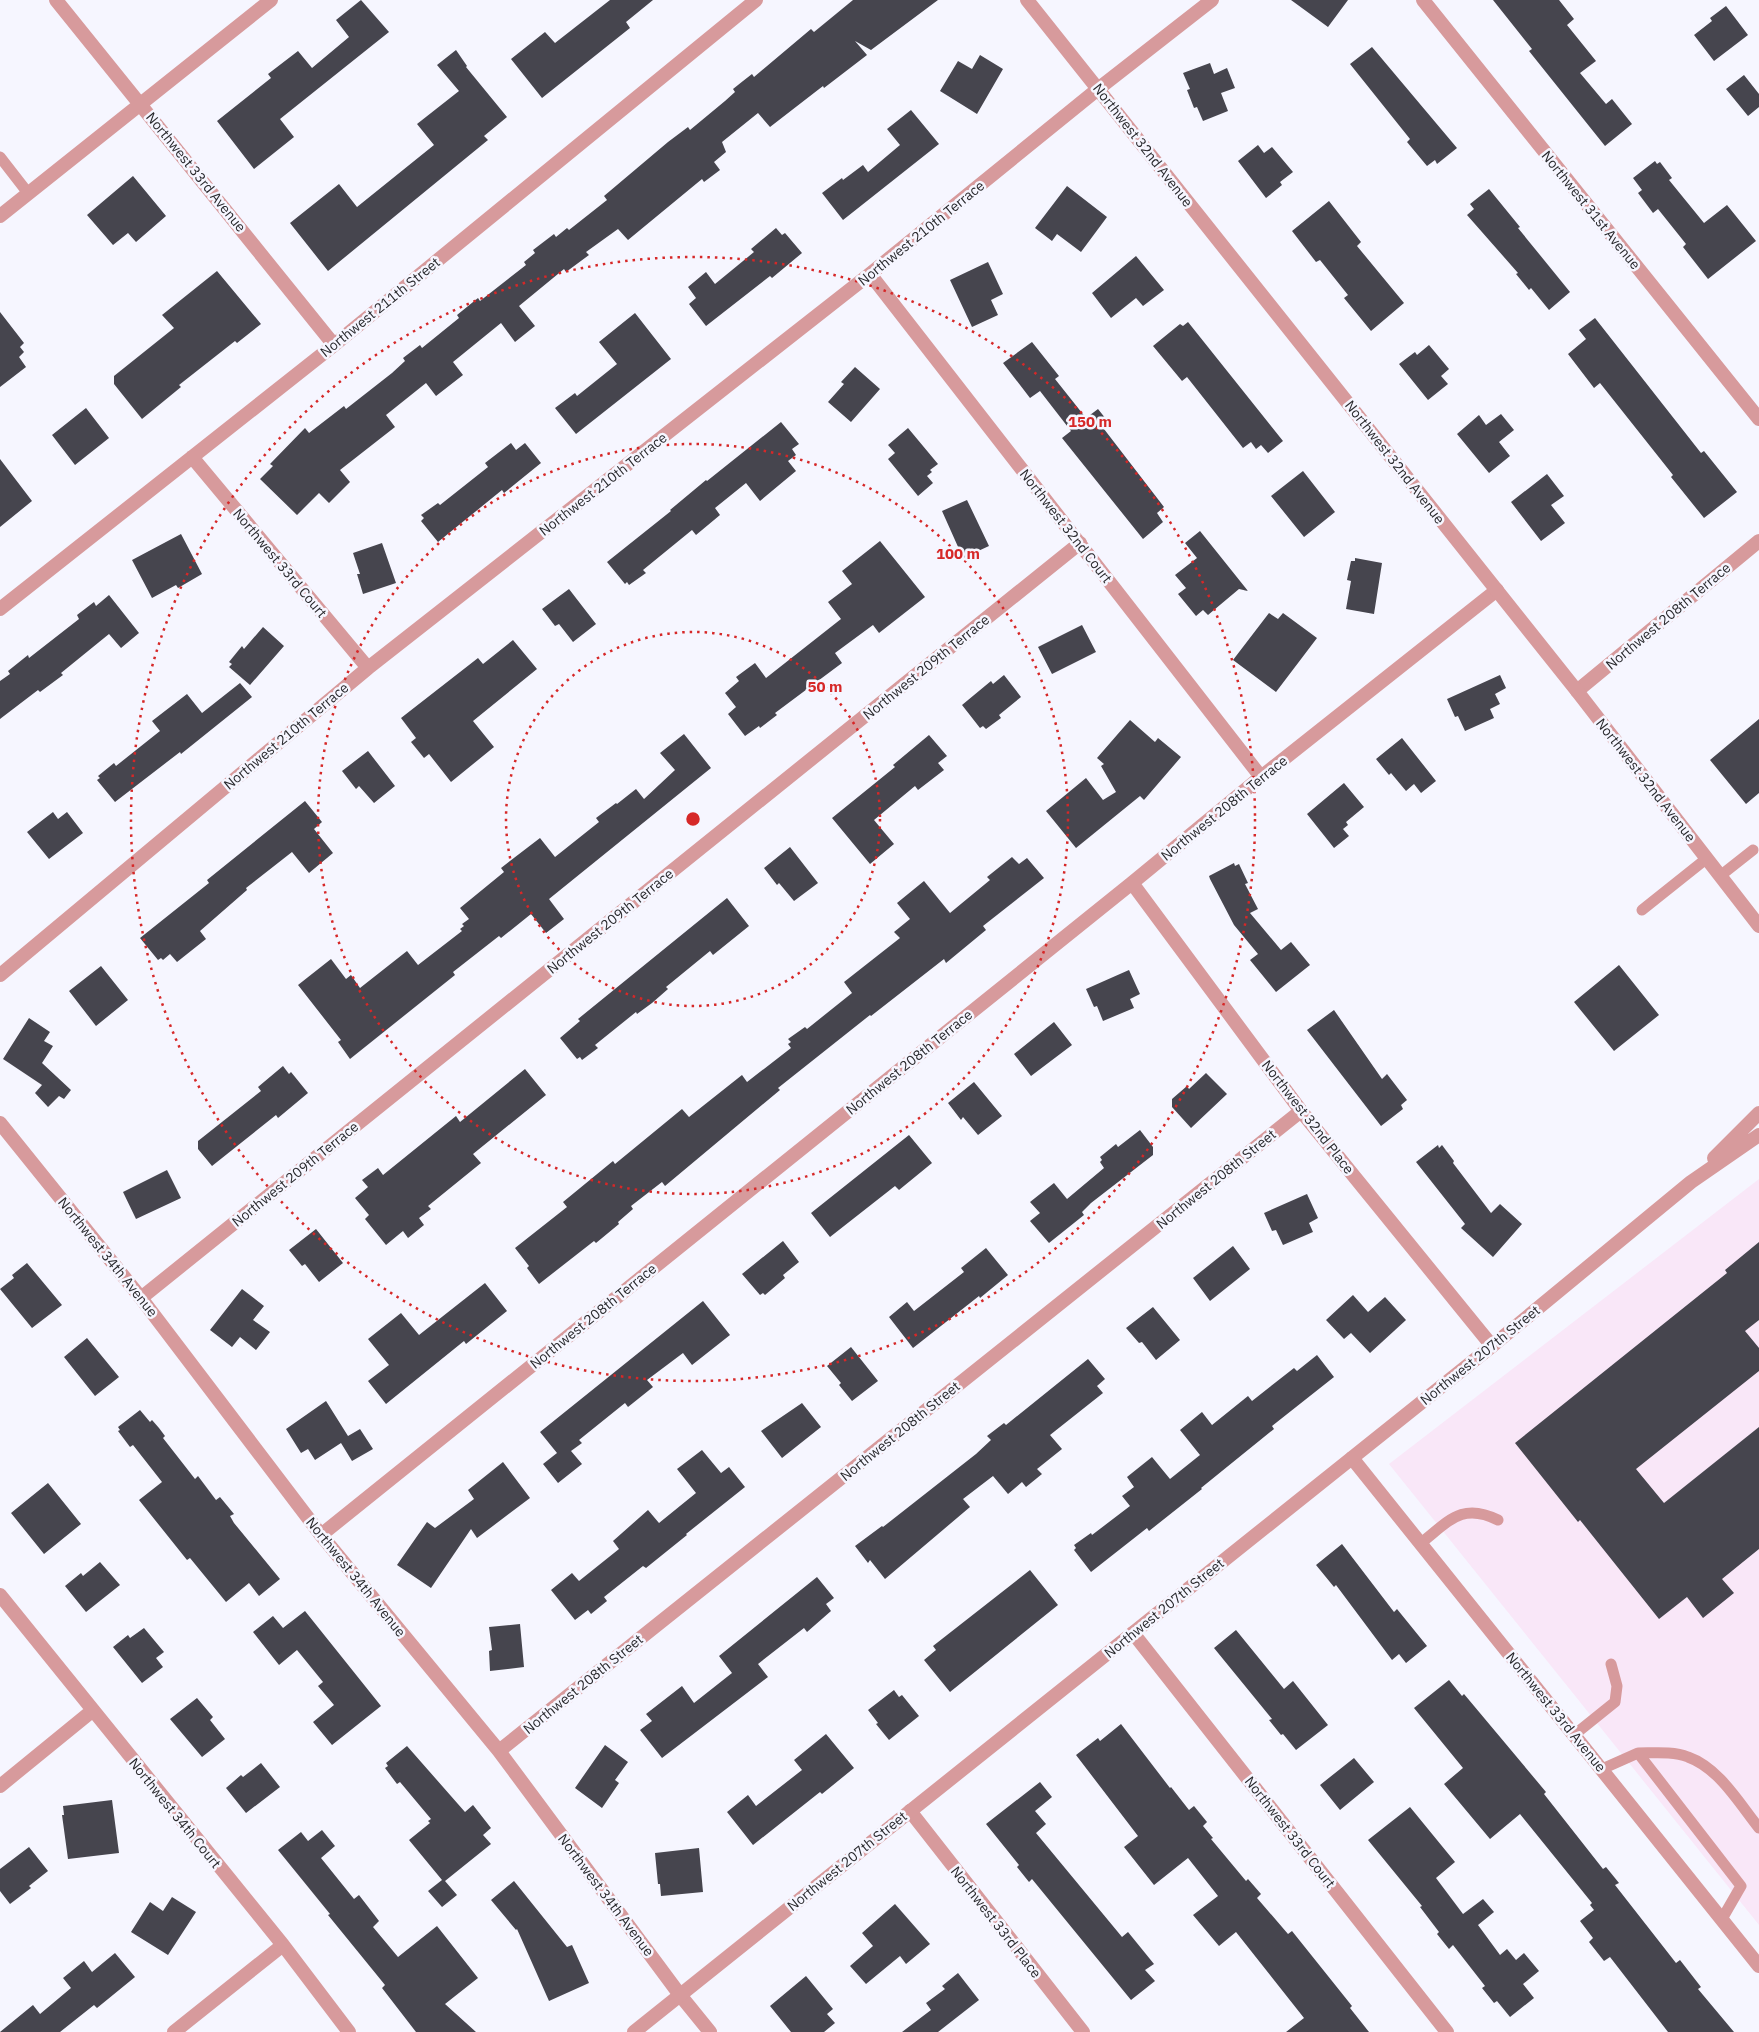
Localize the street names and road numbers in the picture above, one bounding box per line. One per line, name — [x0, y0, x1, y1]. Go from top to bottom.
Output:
street label: Northwest 32nd Avenue — [1089, 80, 1197, 211]
street label: Northwest 33rd Avenue — [142, 108, 250, 236]
street label: Northwest 31st Avenue — [1538, 147, 1645, 273]
street label: Northwest 210th Terrace — [854, 176, 988, 290]
street label: Northwest 211th Street — [317, 253, 444, 361]
street label: Northwest 32nd Avenue — [1341, 397, 1449, 528]
street label: Northwest 210th Terrace — [535, 428, 671, 540]
street label: Northwest 32nd Court — [1016, 465, 1116, 587]
street label: Northwest 33rd Court — [229, 505, 331, 621]
street label: Northwest 208th Terrace — [1602, 558, 1734, 674]
street label: Northwest 209th Terrace — [859, 610, 993, 724]
street label: Northwest 210th Terrace — [220, 678, 352, 794]
street label: Northwest 32nd Avenue — [1592, 715, 1700, 846]
street label: Northwest 208th Terrace — [1157, 751, 1291, 865]
street label: Northwest 209th Terrace — [543, 864, 677, 978]
street label: Northwest 208th Terrace — [842, 1005, 976, 1119]
street label: Northwest 32nd Place — [1258, 1056, 1358, 1178]
street label: Northwest 209th Terrace — [228, 1117, 362, 1231]
street label: Northwest 208th Street — [1153, 1125, 1280, 1233]
street label: Northwest 34th Avenue — [54, 1194, 162, 1321]
street label: Northwest 208th Terrace — [526, 1259, 660, 1373]
street label: Northwest 207th Street — [1417, 1301, 1544, 1409]
street label: Northwest 208th Street — [837, 1377, 964, 1485]
street label: Northwest 34th Avenue — [302, 1514, 410, 1641]
street label: Northwest 207th Street — [1101, 1554, 1228, 1662]
street label: Northwest 208th Street — [520, 1630, 647, 1738]
street label: Northwest 33rd Avenue — [1502, 1648, 1610, 1776]
street label: Northwest 34th Court — [125, 1754, 225, 1872]
street label: Northwest 33rd Court — [1241, 1773, 1339, 1892]
street label: Northwest 207th Street — [784, 1807, 911, 1915]
street label: Northwest 34th Avenue — [554, 1830, 658, 1960]
street label: Northwest 33rd Place — [947, 1863, 1045, 1982]

